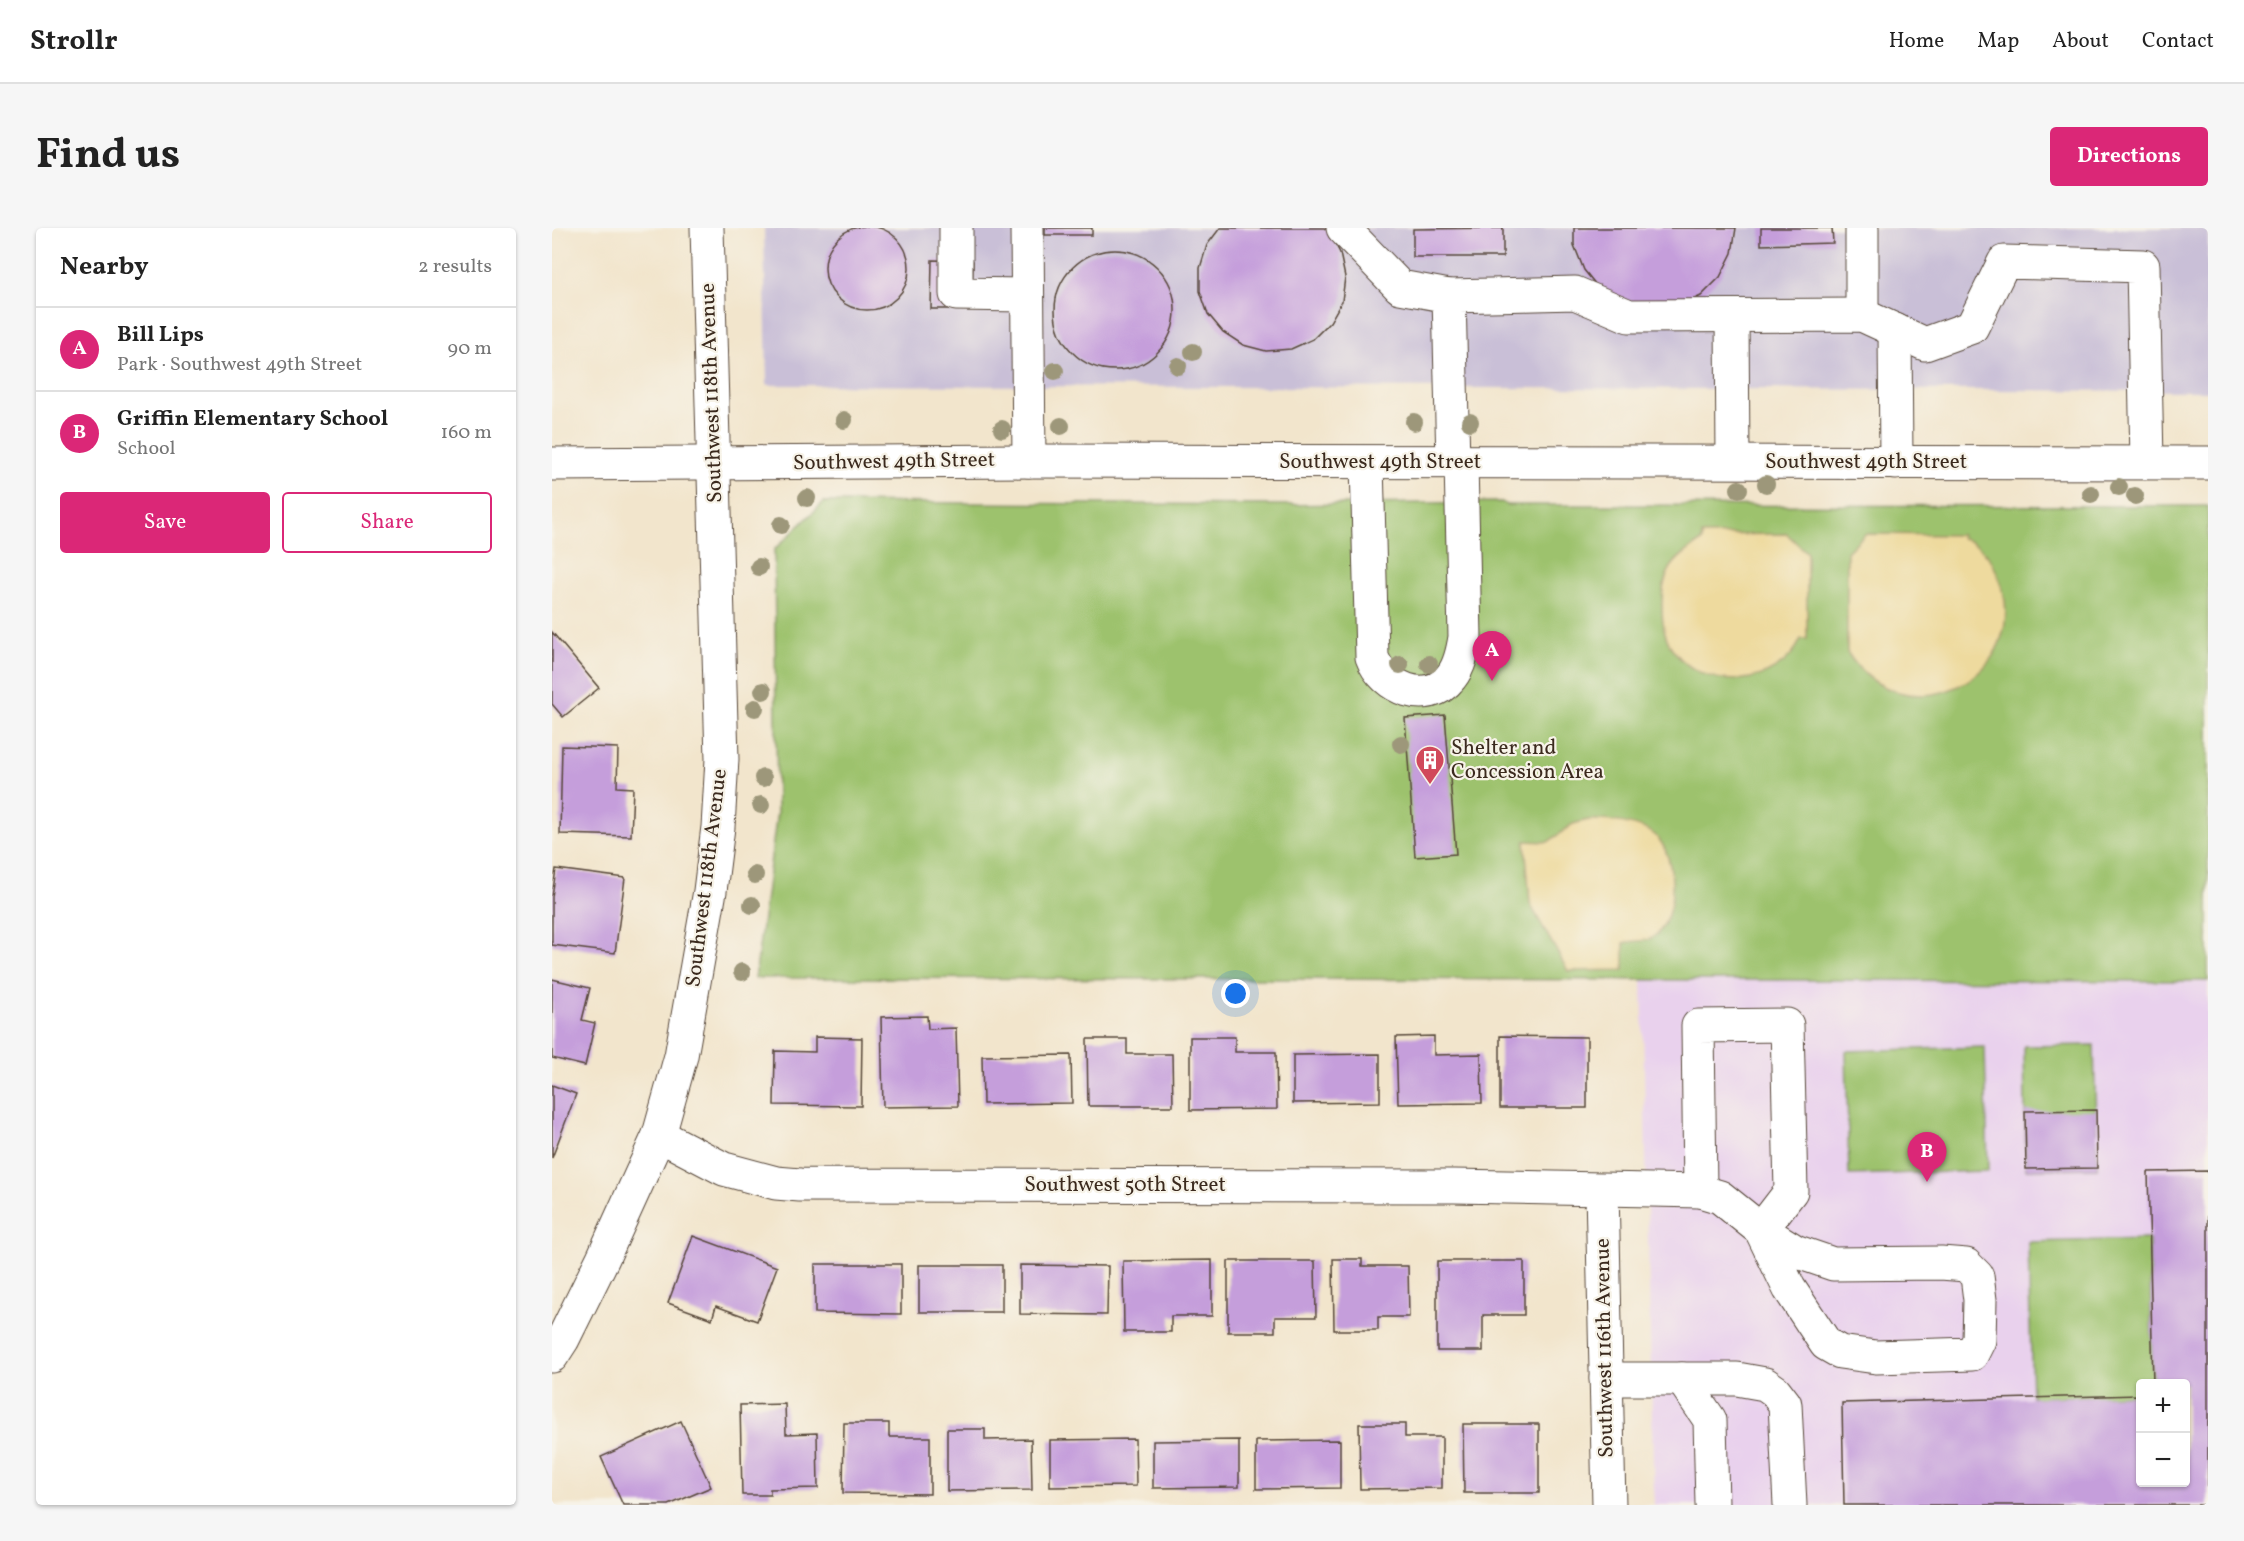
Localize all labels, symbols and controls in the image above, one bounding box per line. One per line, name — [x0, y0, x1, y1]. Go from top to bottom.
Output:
text: Strollr — [30, 22, 118, 61]
text: Home — [1889, 27, 1944, 56]
text: Map — [1977, 27, 2019, 56]
text: About — [2052, 27, 2109, 56]
text: Contact — [2142, 27, 2214, 56]
text: Find us — [36, 127, 180, 186]
button: Directions — [2050, 127, 2208, 186]
text: Nearby — [60, 249, 149, 285]
text: 2 results — [418, 253, 492, 281]
street label: Southwest 118th Avenue — [694, 283, 730, 503]
text: Bill Lips — [117, 320, 204, 351]
text: A — [72, 335, 87, 363]
text: 90 m — [448, 335, 492, 363]
text: Park · Southwest 49th Street — [117, 351, 362, 379]
text: Griffin Elementary School — [117, 404, 388, 435]
text: B — [73, 419, 86, 447]
text: 160 m — [440, 419, 492, 447]
text: School — [117, 435, 175, 463]
street label: Southwest 49th Street — [793, 446, 995, 478]
street label: Southwest 49th Street — [1279, 448, 1481, 477]
street label: Southwest 49th Street — [1765, 448, 1967, 477]
button: Save — [60, 492, 270, 553]
button: Share — [282, 492, 492, 553]
pin: A — [1472, 632, 1512, 681]
place label: Shelter and Concession Area — [1451, 734, 1604, 787]
building icon: Shelter and Concession Area — [1414, 744, 1446, 786]
street label: Southwest 118th Avenue — [679, 767, 735, 989]
your location — [1221, 979, 1250, 1008]
pin: B — [1908, 1132, 1946, 1182]
street label: Southwest 50th Street — [1024, 1171, 1226, 1200]
street label: Southwest 116th Avenue — [1589, 1238, 1621, 1458]
map controls — [2136, 1379, 2190, 1487]
button: + — [2136, 1379, 2190, 1433]
button: − — [2136, 1433, 2190, 1487]

